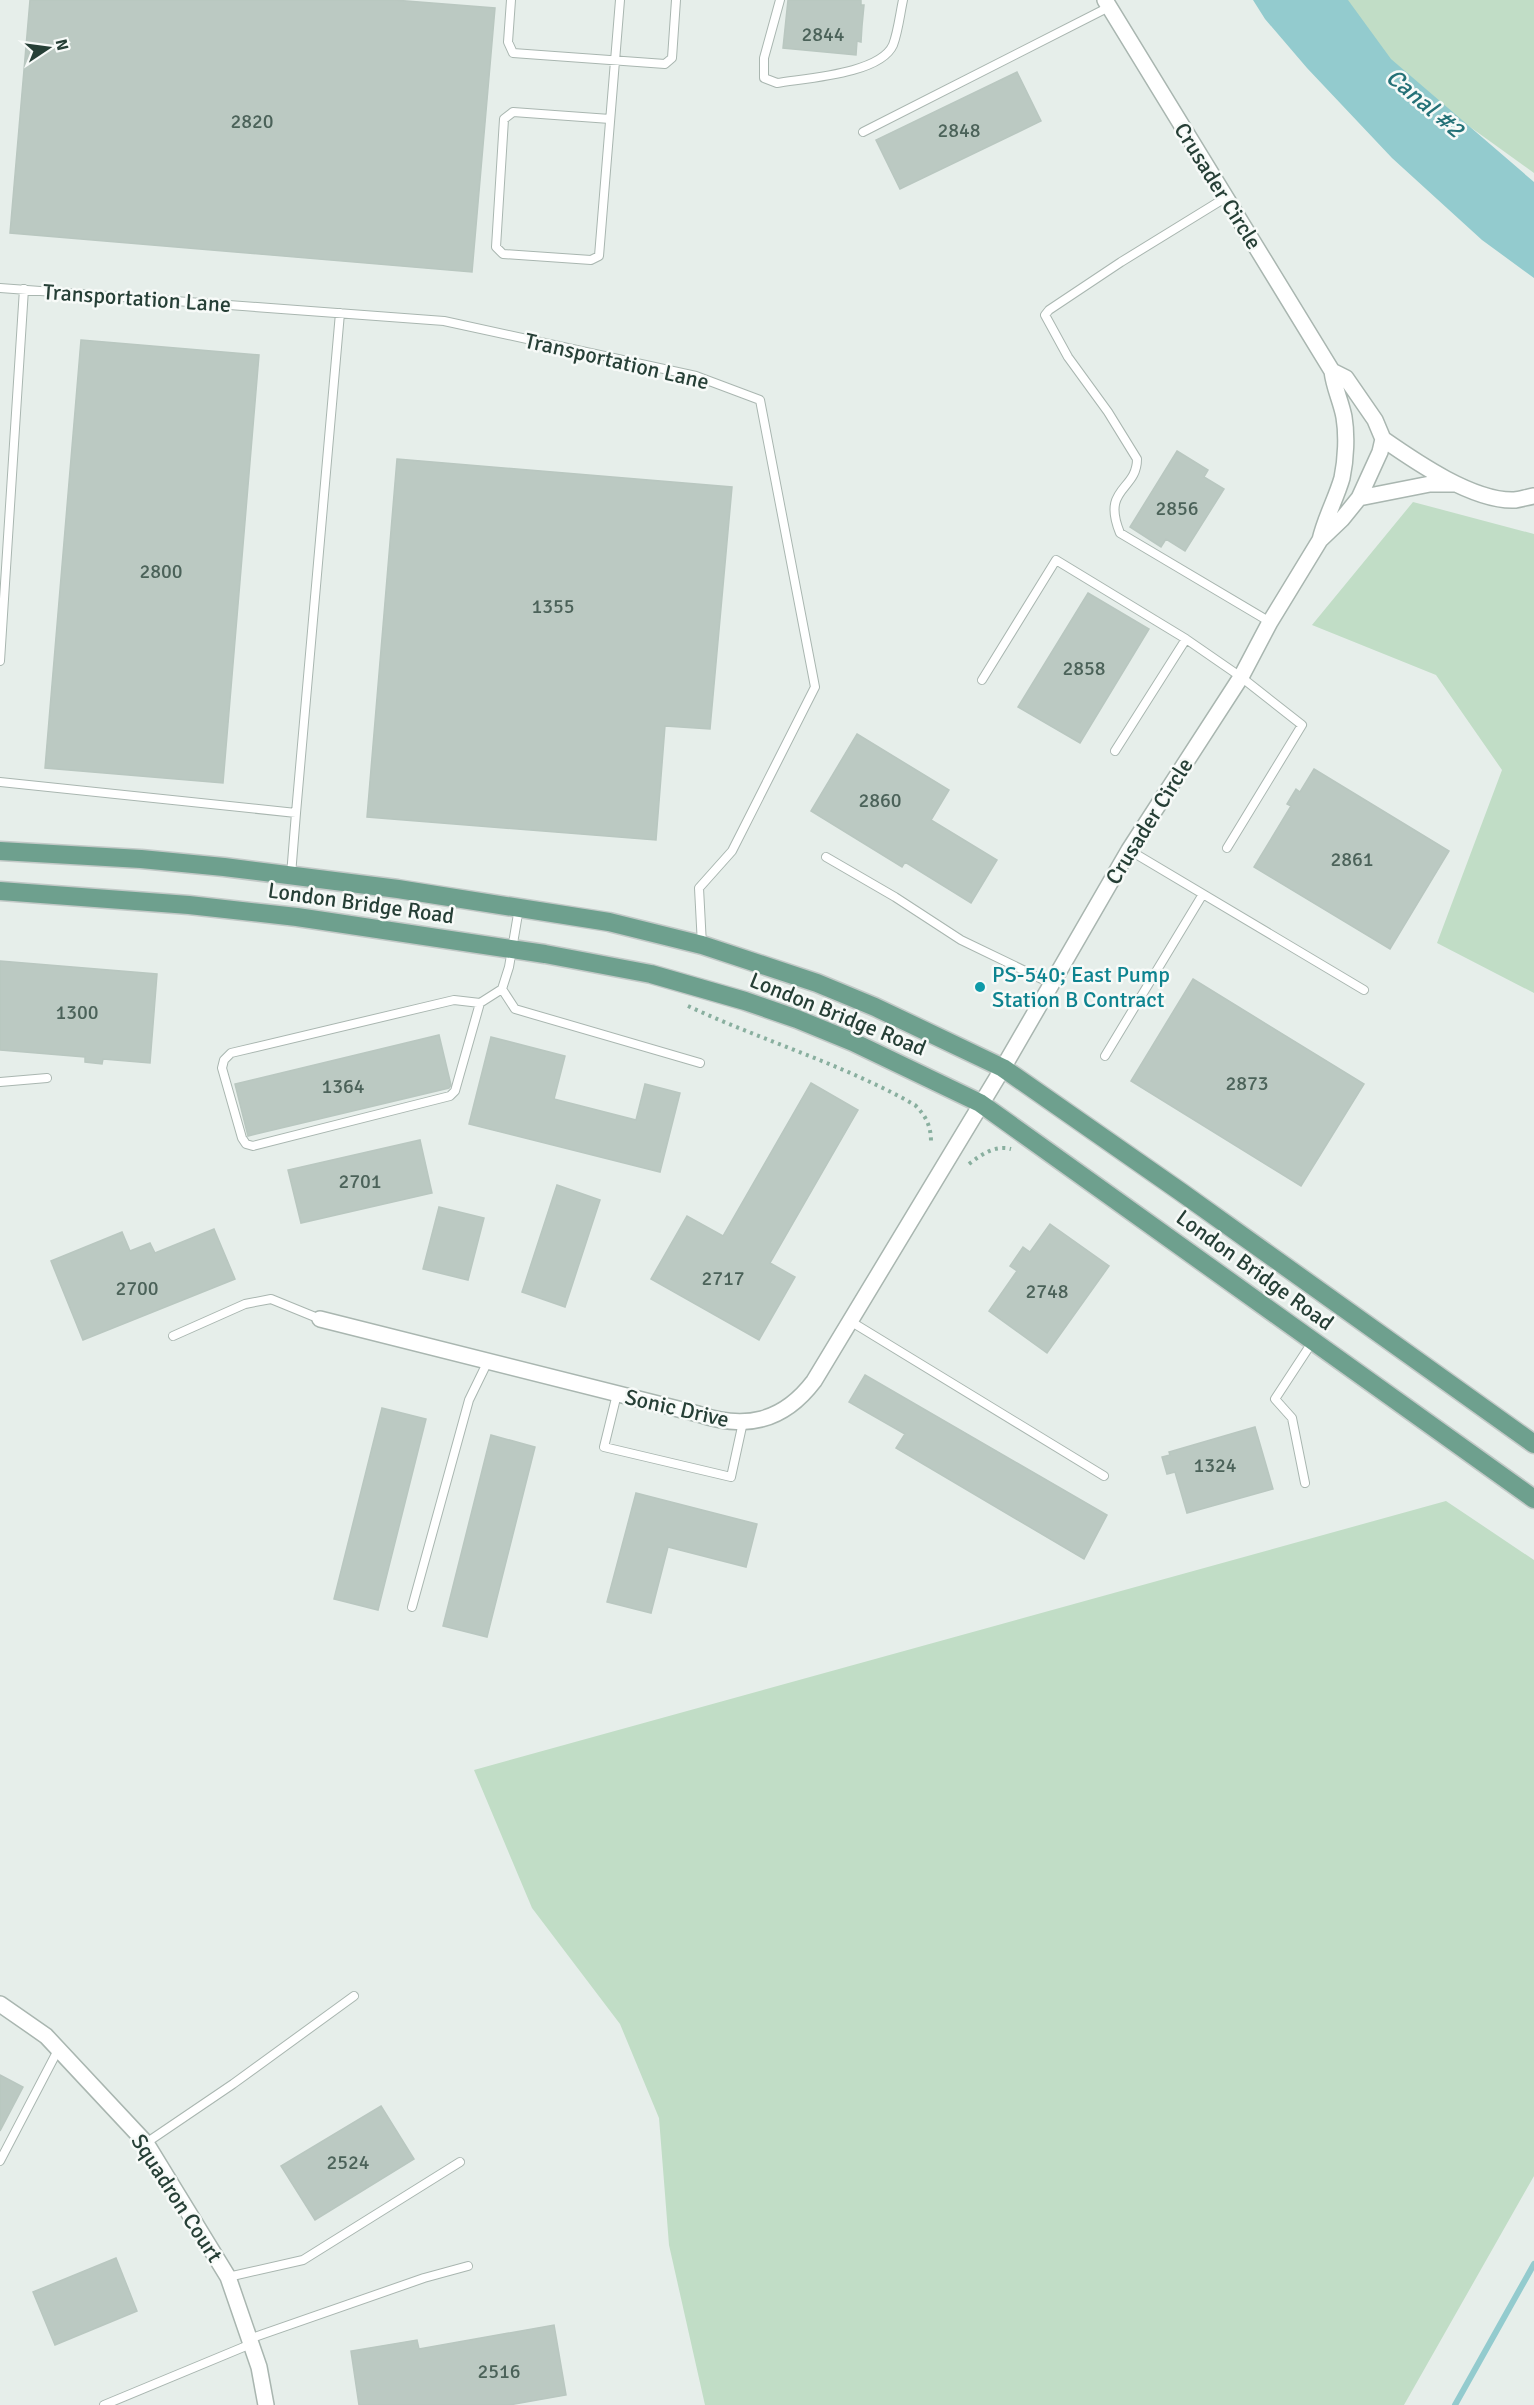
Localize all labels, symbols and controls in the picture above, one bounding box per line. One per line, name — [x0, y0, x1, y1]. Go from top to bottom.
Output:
north arrow — [18, 18, 78, 78]
house number: 2844 — [801, 22, 845, 47]
text: N — [51, 37, 73, 53]
water label: Canal #2 — [1380, 62, 1472, 146]
house number: 2820 — [230, 109, 274, 134]
house number: 2848 — [937, 118, 981, 143]
street label: Crusader Circle — [1168, 118, 1268, 254]
street label: Transportation Lane — [42, 278, 232, 318]
street label: Transportation Lane — [522, 327, 712, 395]
house number: 2856 — [1155, 496, 1199, 521]
house number: 2800 — [139, 559, 183, 584]
house number: 1355 — [531, 594, 575, 619]
house number: 2858 — [1062, 656, 1106, 681]
street label: Crusader Circle — [1099, 753, 1199, 889]
house number: 2860 — [858, 788, 902, 813]
house number: 2861 — [1330, 847, 1374, 872]
street label: London Bridge Road — [266, 877, 456, 929]
place label: PS-540; East Pump Station B Contract — [992, 961, 1170, 1013]
street label: London Bridge Road — [746, 966, 930, 1062]
marker: PS-540; East Pump Station B Contract — [973, 980, 987, 994]
house number: 1300 — [55, 1000, 99, 1025]
house number: 2873 — [1225, 1071, 1269, 1096]
house number: 1364 — [321, 1074, 365, 1099]
house number: 2701 — [338, 1169, 382, 1194]
street label: London Bridge Road — [1171, 1204, 1339, 1336]
house number: 2717 — [701, 1266, 745, 1291]
house number: 2700 — [115, 1276, 159, 1301]
house number: 2748 — [1025, 1279, 1069, 1304]
street label: Sonic Drive — [622, 1383, 732, 1433]
house number: 1324 — [1193, 1453, 1237, 1478]
street label: Squadron Court — [126, 2129, 229, 2267]
house number: 2524 — [326, 2150, 370, 2175]
house number: 2516 — [477, 2359, 521, 2384]

